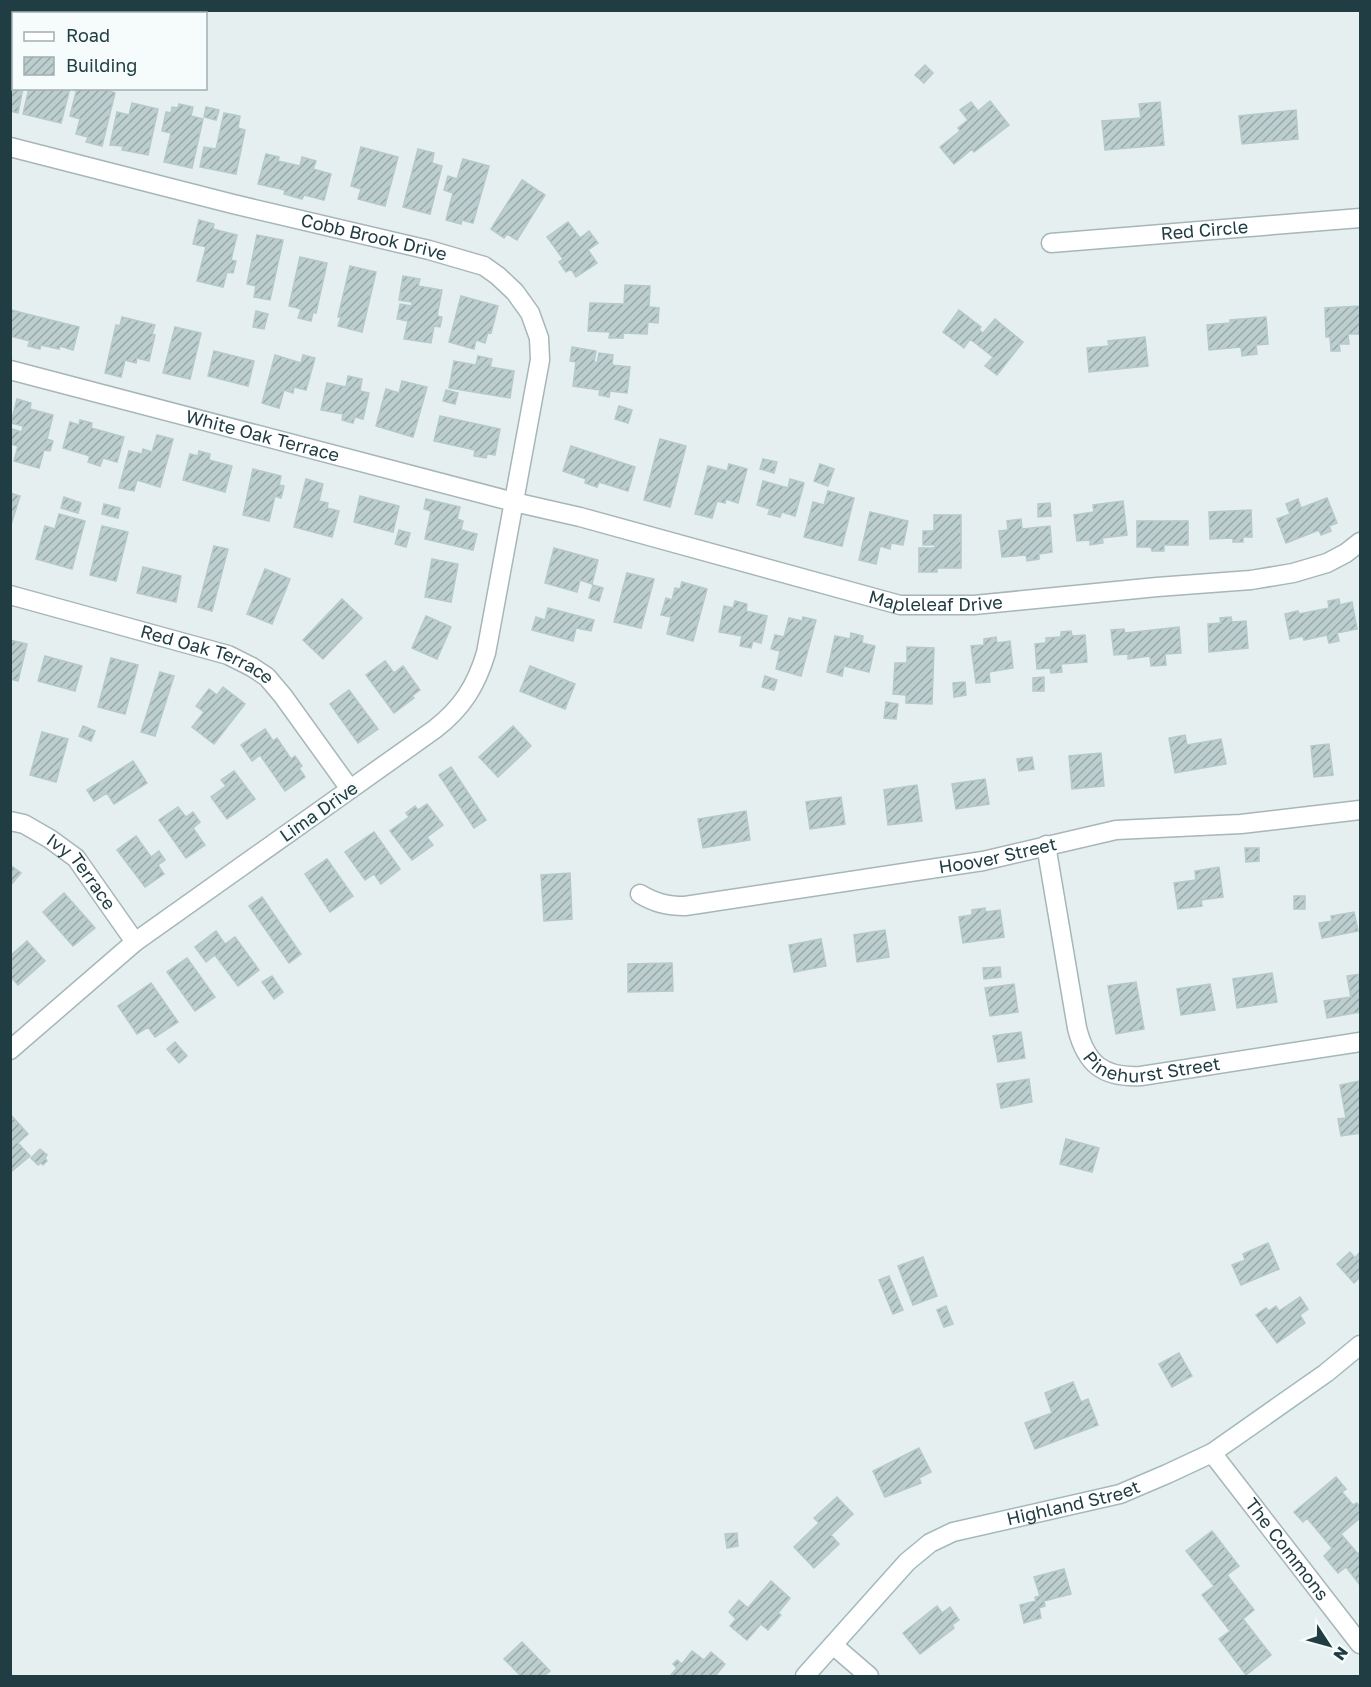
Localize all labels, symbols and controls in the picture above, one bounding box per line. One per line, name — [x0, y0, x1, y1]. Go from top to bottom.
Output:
legend — [12, 12, 207, 90]
text: Road — [66, 24, 110, 46]
text: Building — [66, 54, 137, 76]
street label: Cobb Brook Drive — [299, 208, 450, 265]
street label: Red Circle — [1160, 215, 1249, 244]
street label: White Oak Terrace — [184, 405, 342, 466]
street label: Mapleleaf Drive — [867, 585, 1004, 616]
street label: Red Oak Terrace — [138, 619, 280, 688]
street label: Lima Drive — [275, 776, 362, 846]
street label: Ivy Terrace — [43, 828, 121, 914]
street label: Hoover Street — [937, 832, 1059, 878]
street label: Pinehurst Street — [1079, 1046, 1222, 1086]
street label: Highland Street — [1004, 1475, 1143, 1529]
street label: The Commons — [1241, 1493, 1334, 1604]
north arrow — [1299, 1615, 1359, 1675]
text: N — [1329, 1643, 1353, 1665]

